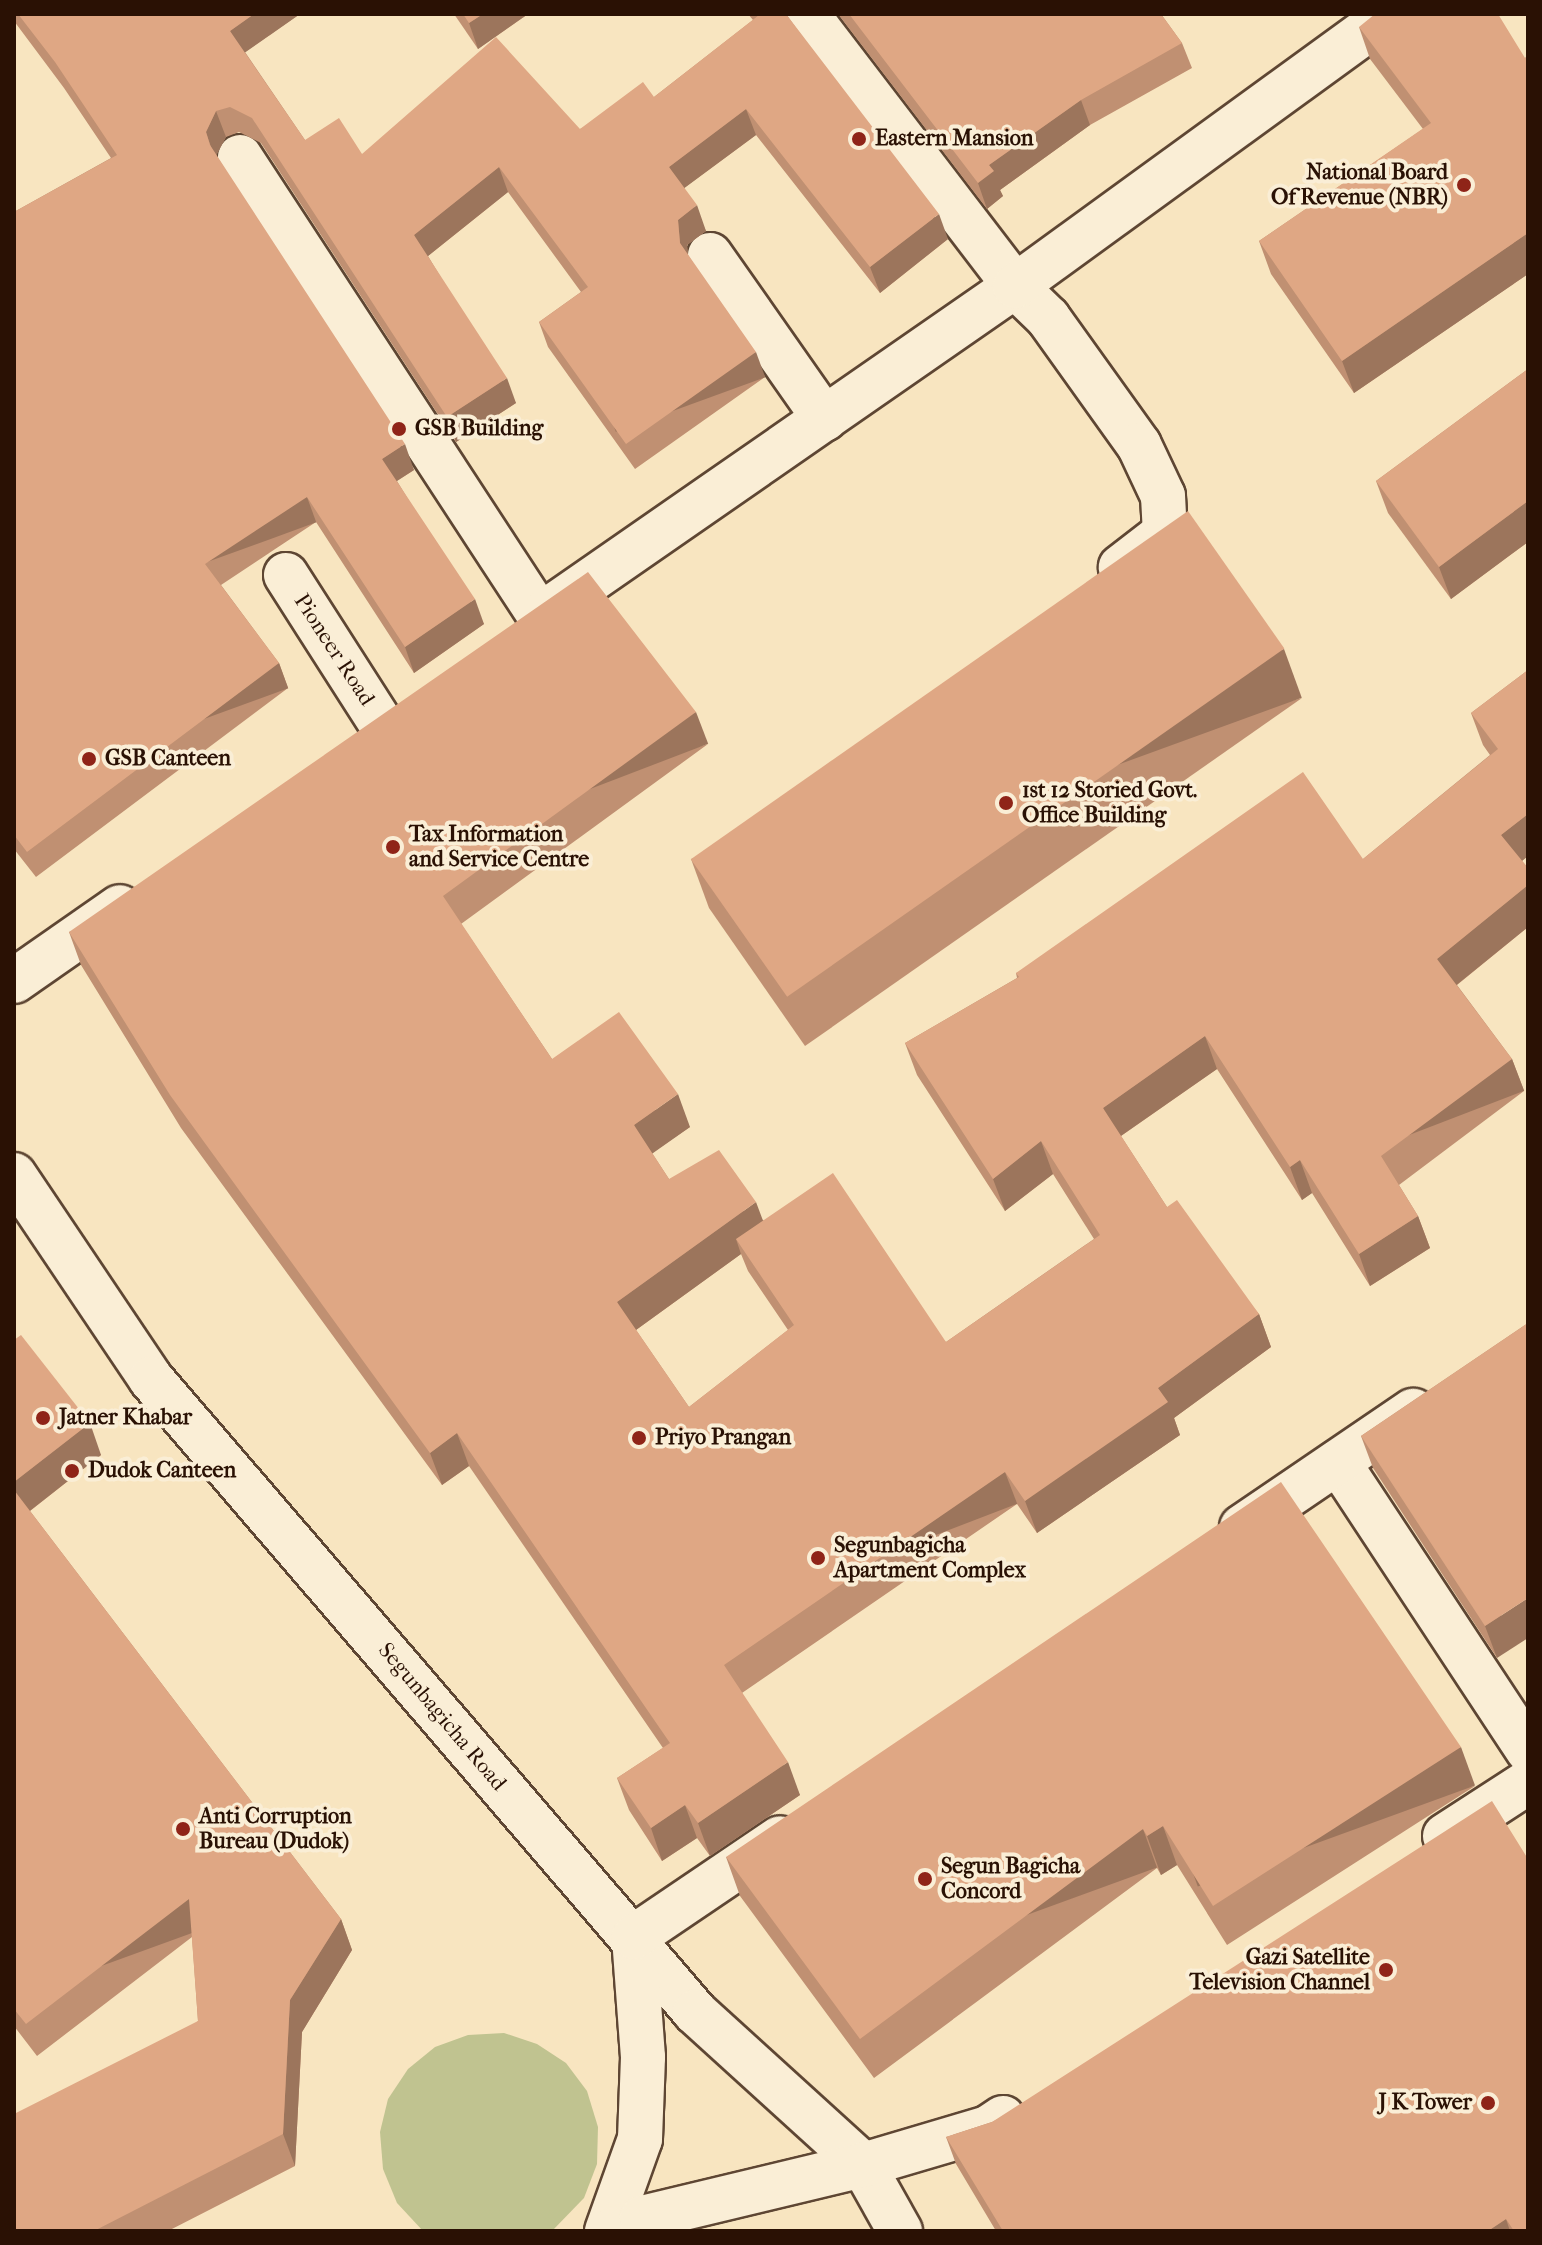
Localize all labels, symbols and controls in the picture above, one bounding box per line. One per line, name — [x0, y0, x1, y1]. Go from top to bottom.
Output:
place label: Eastern Mansion — [875, 126, 1034, 152]
marker: Eastern Mansion — [850, 130, 868, 148]
place label: National Board Of Revenue (NBR) — [1271, 159, 1448, 210]
marker: National Board Of Revenue (NBR) — [1455, 176, 1473, 194]
place label: GSB Building — [415, 416, 543, 442]
marker: GSB Building — [390, 420, 408, 438]
street label: Pioneer Road — [288, 589, 380, 711]
place label: GSB Canteen — [105, 746, 231, 772]
marker: GSB Canteen — [80, 750, 98, 768]
place label: 1st 12 Storied Govt. Office Building — [1022, 777, 1197, 828]
marker: 1st 12 Storied Govt. Office Building — [997, 794, 1015, 812]
place label: Tax Information and Service Centre — [409, 821, 589, 872]
marker: Tax Information and Service Centre — [384, 838, 402, 856]
place label: Jatner Khabar — [59, 1405, 192, 1431]
marker: Jatner Khabar — [34, 1409, 52, 1427]
place label: Priyo Prangan — [655, 1425, 791, 1451]
marker: Priyo Prangan — [630, 1429, 648, 1447]
place label: Dudok Canteen — [88, 1458, 236, 1484]
marker: Dudok Canteen — [63, 1462, 81, 1480]
place label: Segunbagicha Apartment Complex — [834, 1532, 1026, 1584]
marker: Segunbagicha Apartment Complex — [809, 1549, 827, 1567]
street label: Segunbagicha Road — [372, 1638, 512, 1796]
place label: Anti Corruption Bureau (Dudok) — [199, 1803, 352, 1854]
marker: Anti Corruption Bureau (Dudok) — [174, 1820, 192, 1838]
place label: Segun Bagicha Concord — [941, 1853, 1080, 1904]
marker: Segun Bagicha Concord — [916, 1870, 934, 1888]
place label: Gazi Satellite Television Channel — [1189, 1944, 1370, 1996]
marker: Gazi Satellite Television Channel — [1377, 1961, 1395, 1979]
place label: J K Tower — [1379, 2090, 1472, 2116]
marker: J K Tower — [1479, 2094, 1497, 2112]

